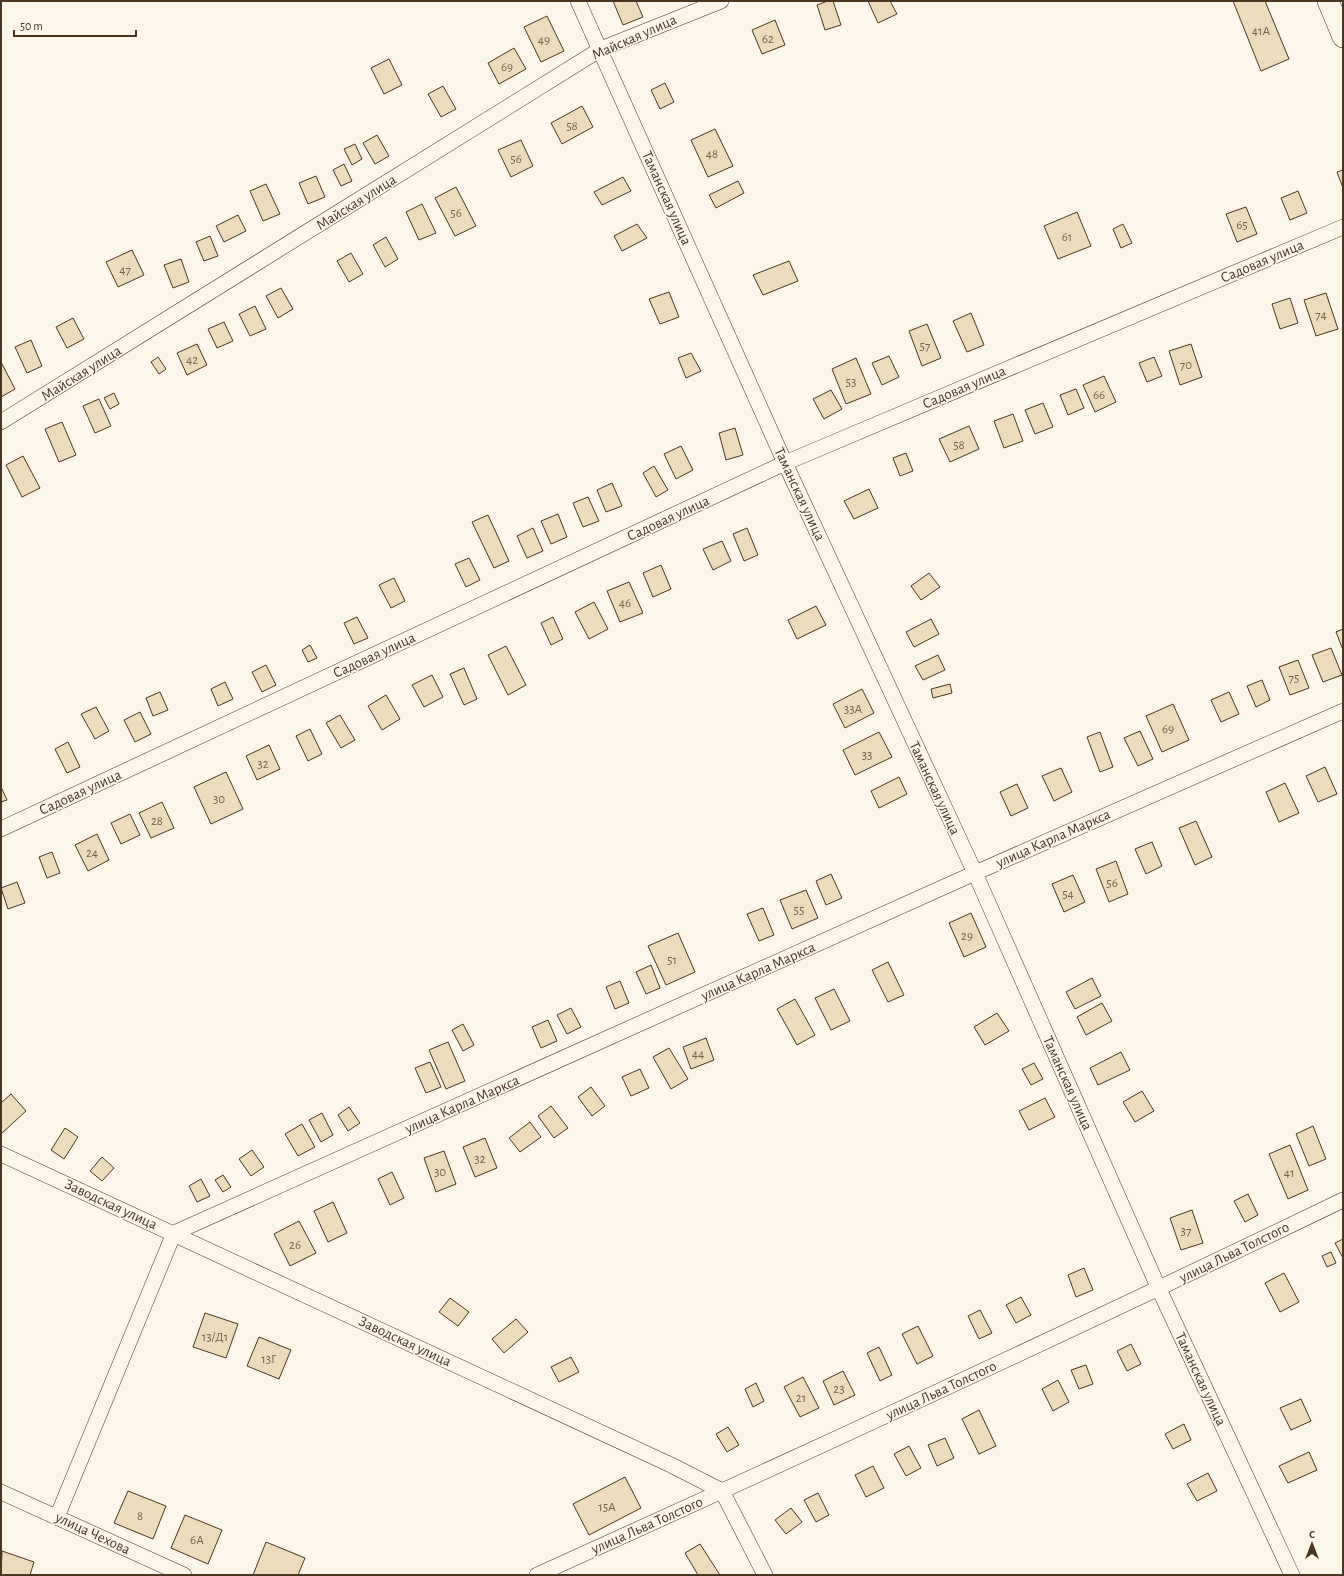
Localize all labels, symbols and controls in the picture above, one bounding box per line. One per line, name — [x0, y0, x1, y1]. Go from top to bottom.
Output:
scale bar — [14, 12, 136, 38]
street label: Майская улица — [590, 12, 679, 63]
text: 50 m — [20, 20, 43, 32]
house number: 41А — [1252, 25, 1271, 38]
house number: 62 — [762, 33, 774, 46]
house number: 49 — [538, 34, 550, 47]
house number: 69 — [501, 61, 513, 74]
house number: 58 — [566, 120, 578, 133]
house number: 48 — [706, 148, 718, 161]
street label: Таманская улица — [639, 149, 694, 248]
house number: 56 — [510, 153, 522, 166]
street label: Майская улица — [314, 172, 399, 233]
house number: 56 — [450, 207, 462, 220]
house number: 65 — [1236, 219, 1248, 232]
house number: 61 — [1062, 231, 1072, 244]
street label: Садовая улица — [1218, 237, 1306, 286]
house number: 47 — [119, 264, 131, 277]
house number: 74 — [1315, 309, 1327, 322]
house number: 57 — [920, 340, 931, 353]
street label: Майская улица — [39, 343, 124, 404]
house number: 42 — [186, 354, 198, 367]
house number: 70 — [1180, 359, 1192, 372]
street label: Садовая улица — [920, 363, 1008, 412]
house number: 53 — [846, 376, 856, 389]
house number: 66 — [1093, 389, 1105, 402]
house number: 58 — [953, 439, 965, 452]
street label: Таманская улица — [771, 445, 828, 543]
street label: Садовая улица — [625, 493, 712, 544]
house number: 46 — [619, 597, 631, 610]
street label: Садовая улица — [331, 630, 418, 681]
house number: 75 — [1289, 672, 1299, 685]
house number: 33А — [844, 703, 863, 716]
house number: 69 — [1162, 723, 1174, 736]
street label: Таманская улица — [906, 739, 963, 837]
house number: 33 — [862, 749, 872, 762]
house number: 32 — [257, 758, 269, 771]
street label: Садовая улица — [37, 767, 124, 818]
house number: 30 — [213, 793, 225, 806]
street label: улица Карла Маркса — [993, 806, 1113, 871]
house number: 28 — [151, 815, 163, 828]
house number: 24 — [86, 847, 98, 860]
house number: 56 — [1106, 877, 1118, 890]
house number: 54 — [1062, 888, 1074, 901]
house number: 55 — [794, 904, 804, 917]
house number: 29 — [961, 930, 973, 943]
street label: улица Карла Маркса — [698, 939, 818, 1004]
house number: 51 — [667, 954, 677, 967]
street label: Таманская улица — [1040, 1034, 1095, 1133]
house number: 44 — [692, 1048, 704, 1061]
street label: улица Карла Маркса — [402, 1072, 522, 1137]
house number: 32 — [474, 1153, 486, 1166]
house number: 30 — [434, 1166, 446, 1179]
house number: 41 — [1284, 1167, 1294, 1180]
street label: Заводская улица — [62, 1176, 160, 1233]
street label: улица Льва Толстого — [1176, 1219, 1292, 1286]
house number: 37 — [1181, 1225, 1192, 1238]
house number: 26 — [289, 1239, 301, 1252]
street label: Заводская улица — [356, 1313, 454, 1370]
street label: Таманская улица — [1172, 1330, 1229, 1428]
house number: 13/Д1 — [202, 1331, 228, 1344]
house number: 13Г — [261, 1353, 277, 1366]
street label: улица Льва Толстого — [883, 1358, 999, 1423]
house number: 23 — [833, 1383, 845, 1396]
house number: 21 — [796, 1392, 806, 1405]
street label: улица Льва Толстого — [588, 1494, 705, 1557]
house number: 15А — [598, 1501, 616, 1514]
street label: улица Чехова — [52, 1509, 133, 1557]
house number: 8 — [137, 1510, 143, 1523]
north arrow — [1292, 1524, 1332, 1564]
text: С — [1309, 1529, 1315, 1540]
house number: 6А — [190, 1534, 204, 1547]

